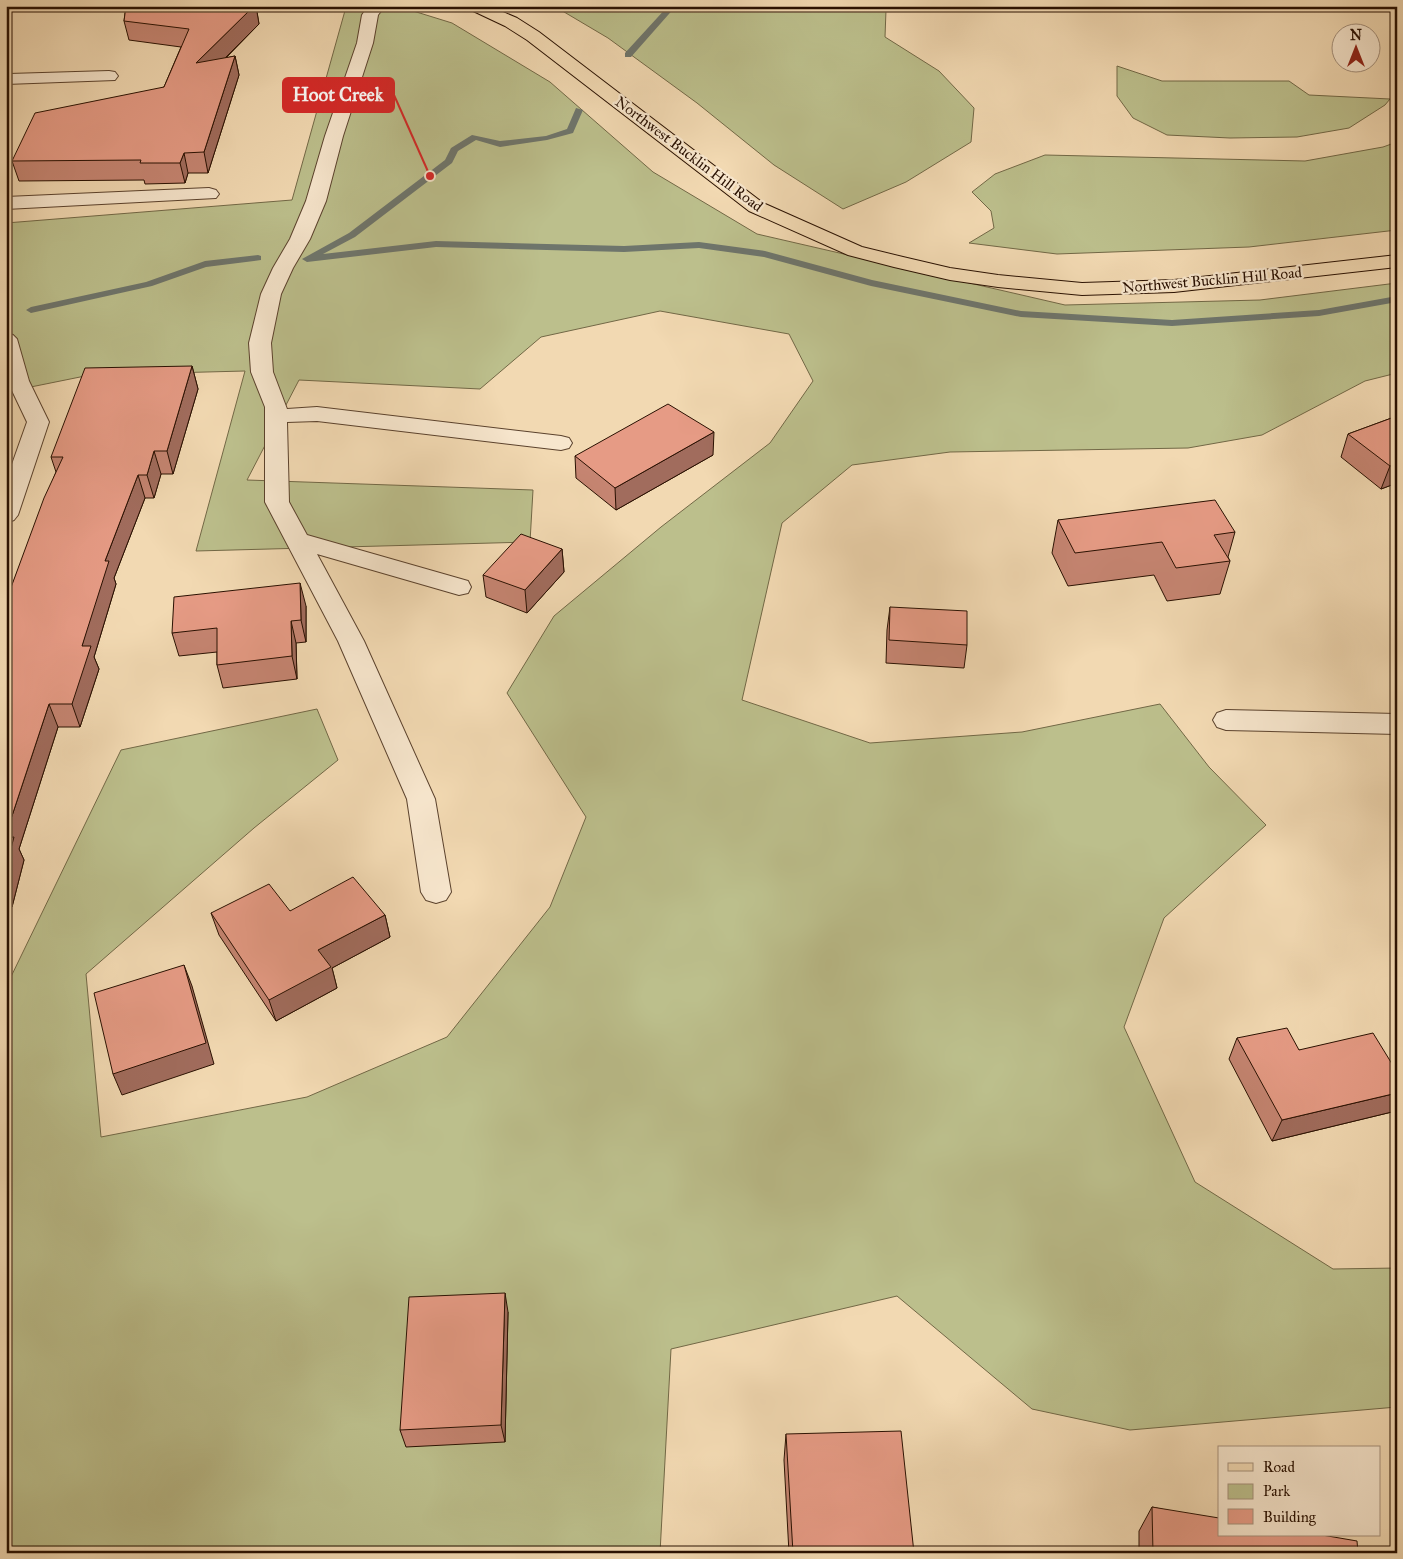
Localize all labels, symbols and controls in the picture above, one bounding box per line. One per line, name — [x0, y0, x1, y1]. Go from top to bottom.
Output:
north arrow — [1330, 22, 1380, 72]
text: N — [1350, 27, 1362, 44]
callout: Hoot Creek — [283, 78, 394, 112]
text: Hoot Creek — [293, 83, 385, 106]
street label: Northwest Bucklin Hill Road — [612, 93, 767, 216]
street label: Northwest Bucklin Hill Road — [1121, 263, 1303, 297]
legend — [1218, 1446, 1380, 1536]
text: Road — [1263, 1458, 1295, 1476]
text: Park — [1263, 1482, 1290, 1500]
text: Building — [1263, 1508, 1317, 1526]

